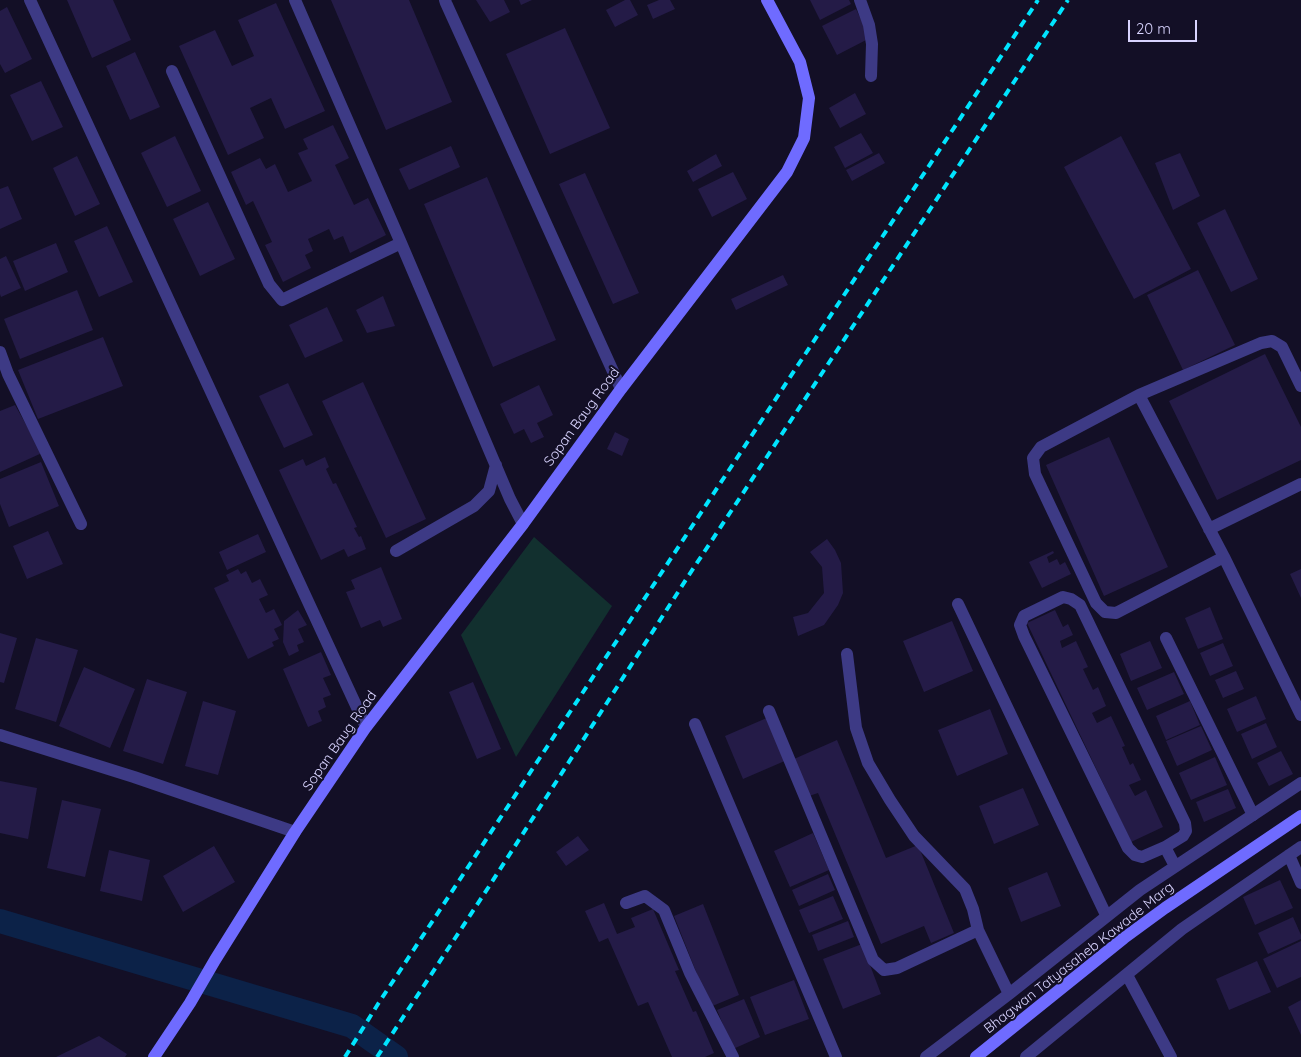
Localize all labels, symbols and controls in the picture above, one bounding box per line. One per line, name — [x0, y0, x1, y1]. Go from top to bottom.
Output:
scale bar — [1131, 10, 1200, 42]
text: 20 m — [1136, 19, 1171, 38]
street label: Sopan Baug Road — [541, 364, 623, 470]
street label: Sopan Baug Road — [299, 688, 381, 794]
street label: Bhagwan Tatyasaheb Kawade Marg — [981, 879, 1177, 1037]

